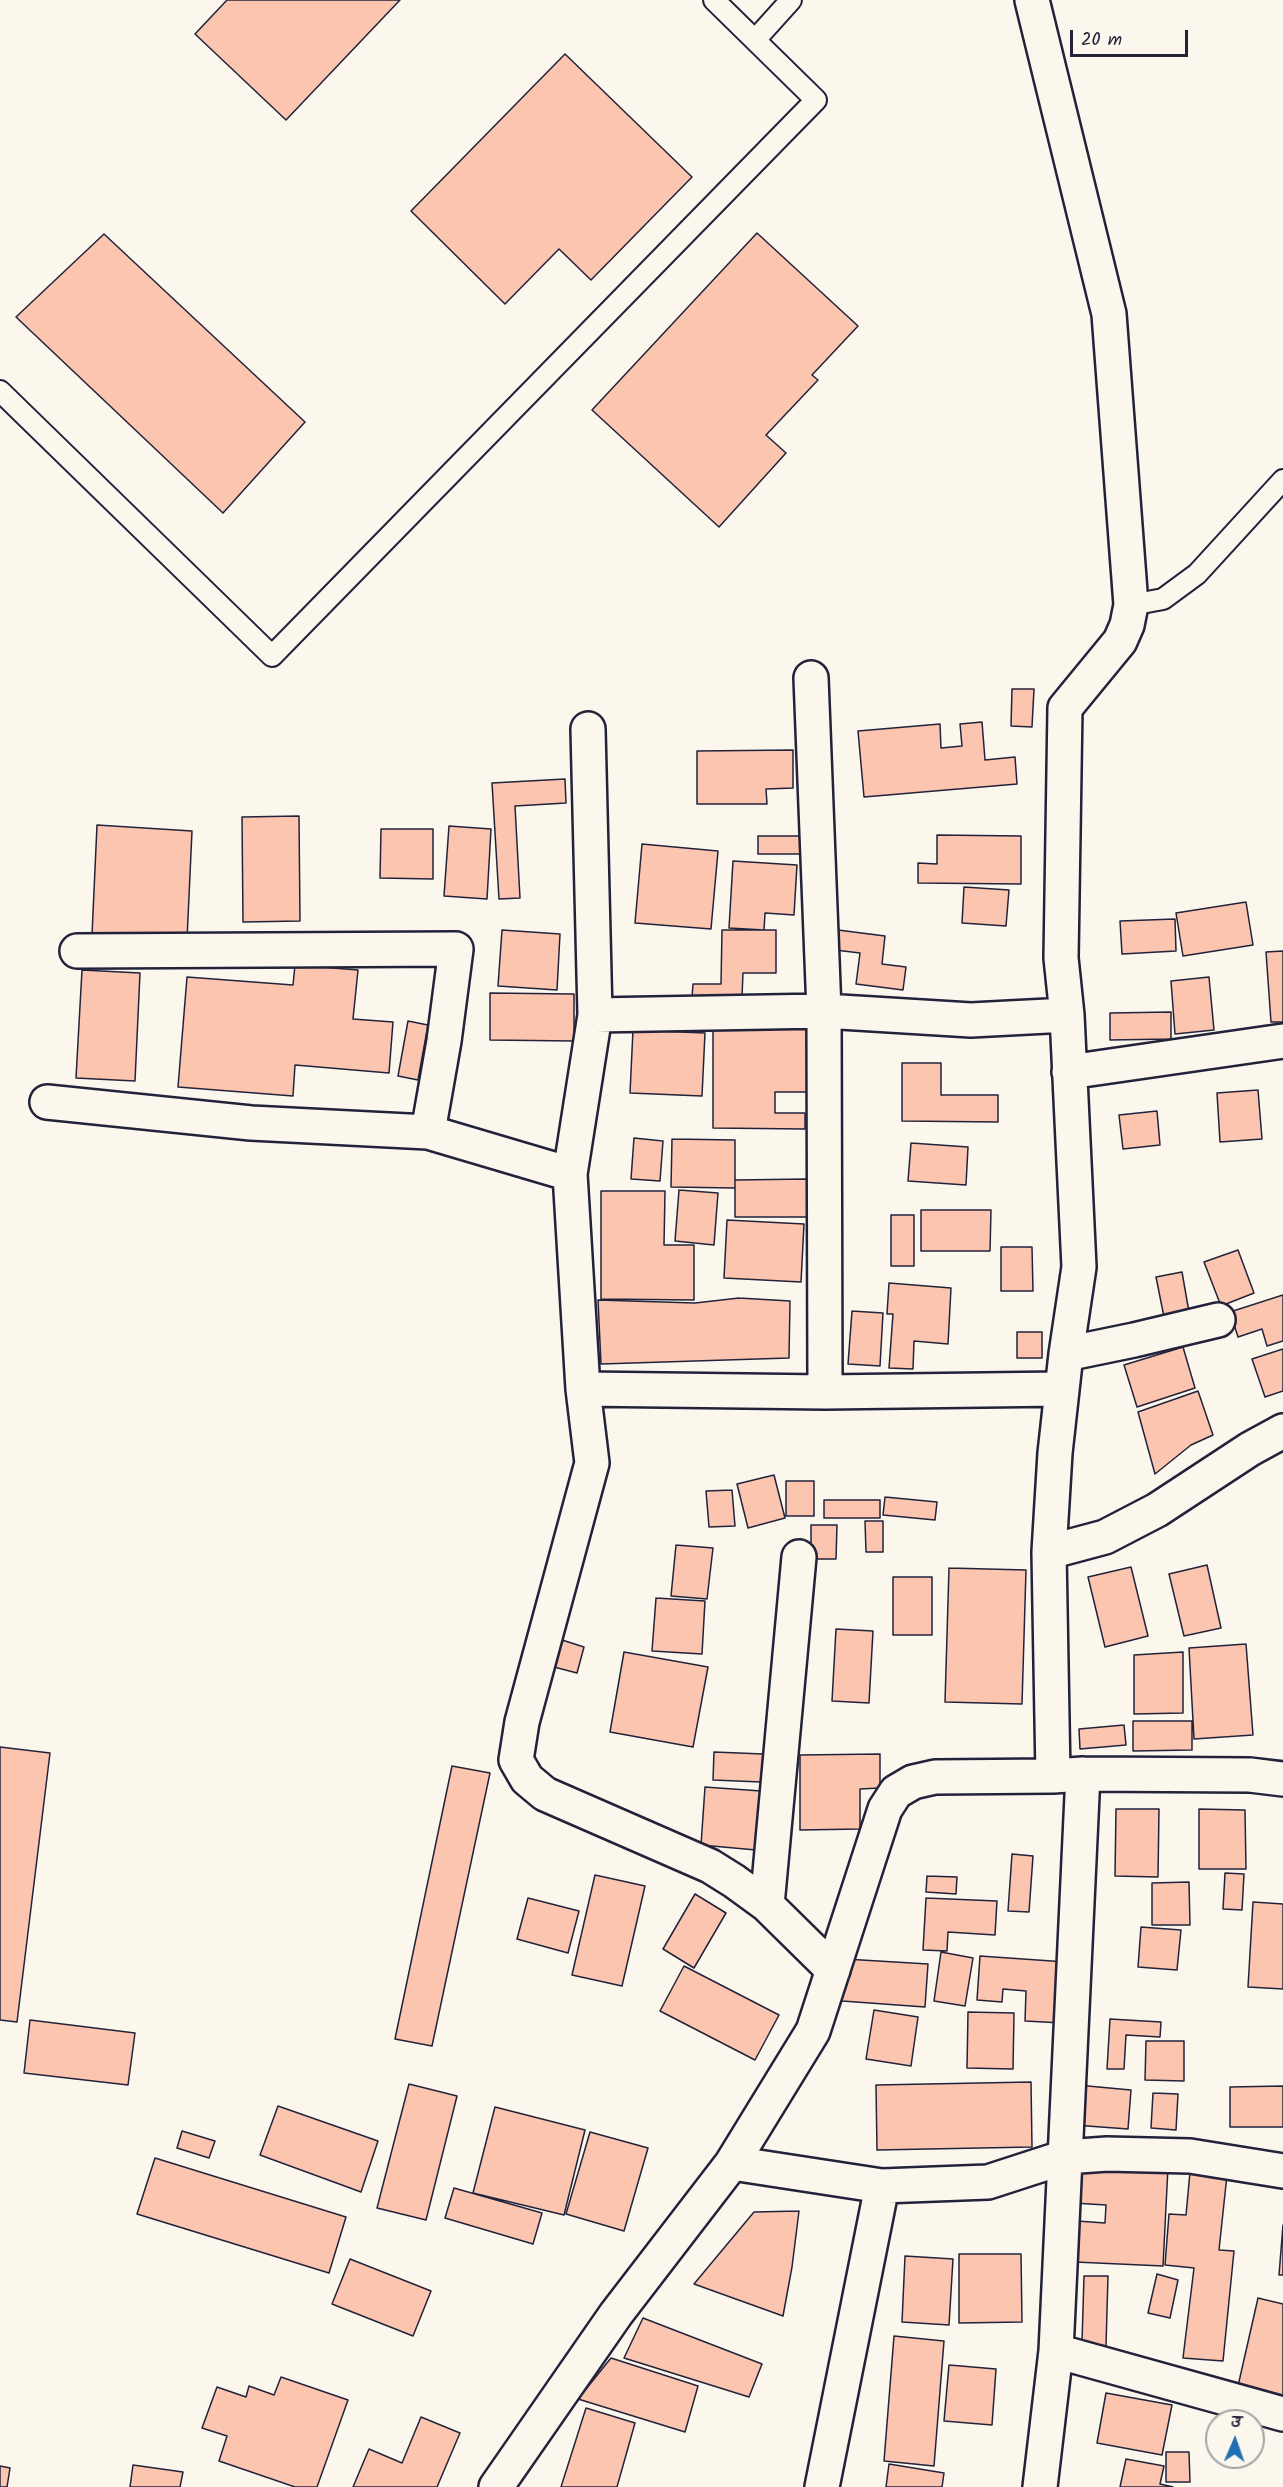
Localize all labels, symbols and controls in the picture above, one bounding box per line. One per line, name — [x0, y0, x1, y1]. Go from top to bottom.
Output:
scale bar — [1073, 18, 1192, 56]
text: 20 m — [1081, 26, 1122, 55]
north arrow — [1205, 2409, 1265, 2469]
text: उ — [1230, 2410, 1241, 2435]

